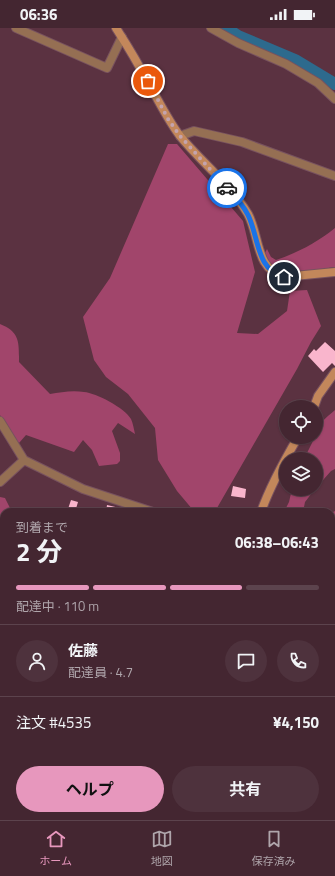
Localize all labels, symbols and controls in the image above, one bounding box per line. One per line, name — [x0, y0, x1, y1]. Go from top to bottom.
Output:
text: 06:36 — [20, 3, 57, 26]
pin — [131, 64, 165, 98]
icon: bag — [137, 70, 159, 92]
courier — [207, 168, 247, 208]
icon: car — [216, 177, 238, 199]
pin — [267, 260, 301, 294]
icon: home — [273, 266, 295, 288]
map controls — [279, 400, 323, 496]
button: locate — [279, 400, 323, 444]
button: layers — [279, 452, 323, 496]
text: 到着まで — [16, 517, 68, 537]
text: 06:38–06:43 — [235, 531, 319, 554]
text: 2 分 — [16, 532, 62, 571]
text: 配達中 · 110 m — [16, 596, 99, 616]
text: 佐藤 — [68, 639, 98, 662]
button: person — [16, 640, 58, 682]
button: chat — [225, 640, 267, 682]
button: phone — [277, 640, 319, 682]
text: 配達員 · 4.7 — [68, 662, 133, 682]
text: 注文 #4535 — [16, 711, 91, 734]
text: ¥4,150 — [273, 711, 319, 734]
button: ヘルプ — [16, 766, 164, 812]
button: 共有 — [172, 766, 319, 812]
tab: ホーム — [39, 828, 72, 869]
tab: 地図 — [151, 828, 173, 869]
tab: 保存済み — [252, 828, 296, 869]

